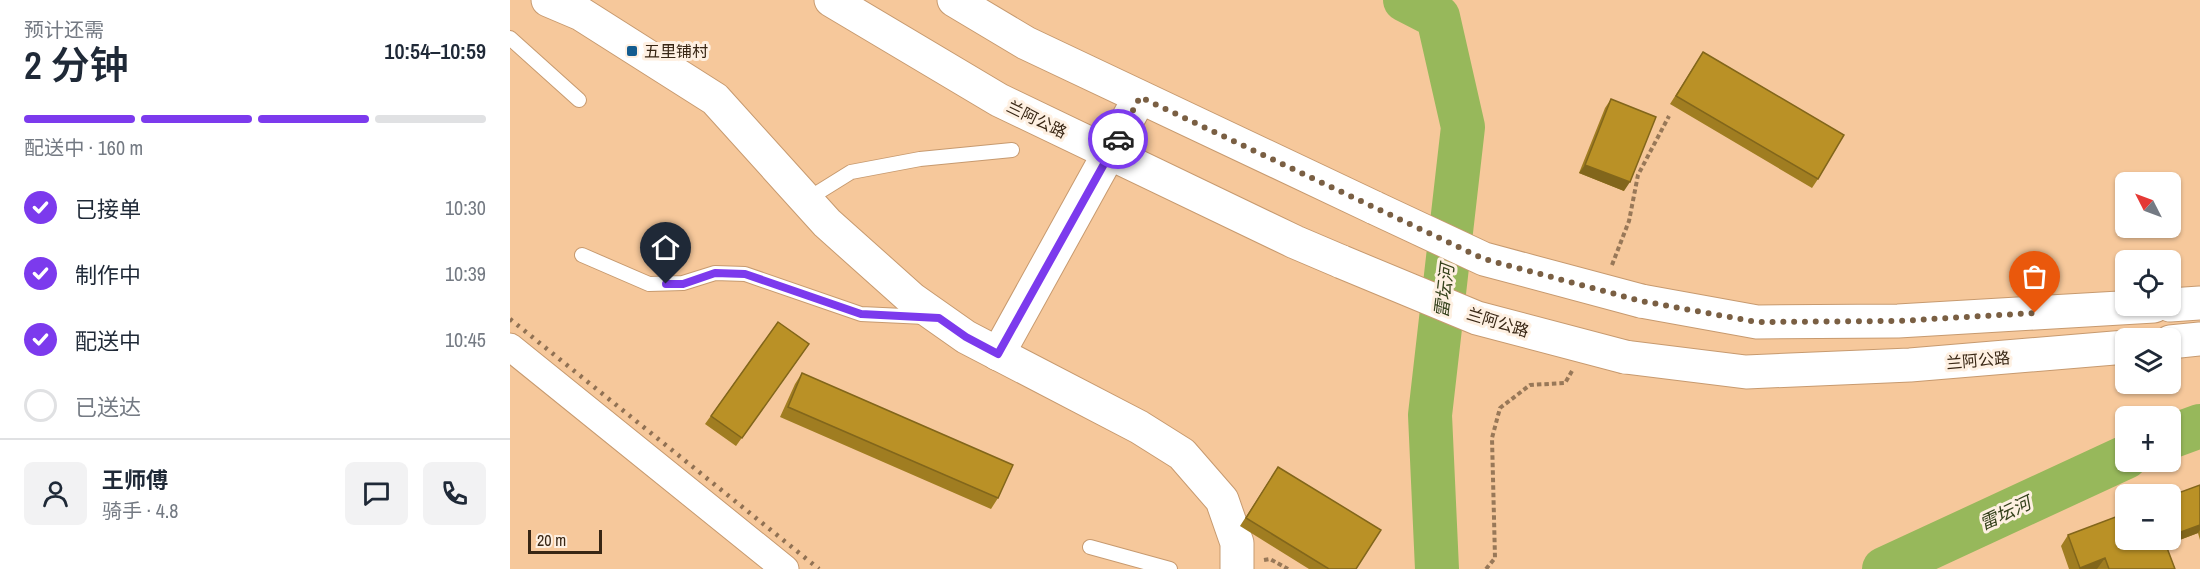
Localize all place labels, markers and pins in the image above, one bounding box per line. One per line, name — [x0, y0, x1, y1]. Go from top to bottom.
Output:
place label: 五里铺村 — [644, 40, 708, 62]
marker: 五里铺村 — [625, 44, 639, 58]
pin — [640, 222, 691, 284]
pin — [2009, 251, 2060, 313]

